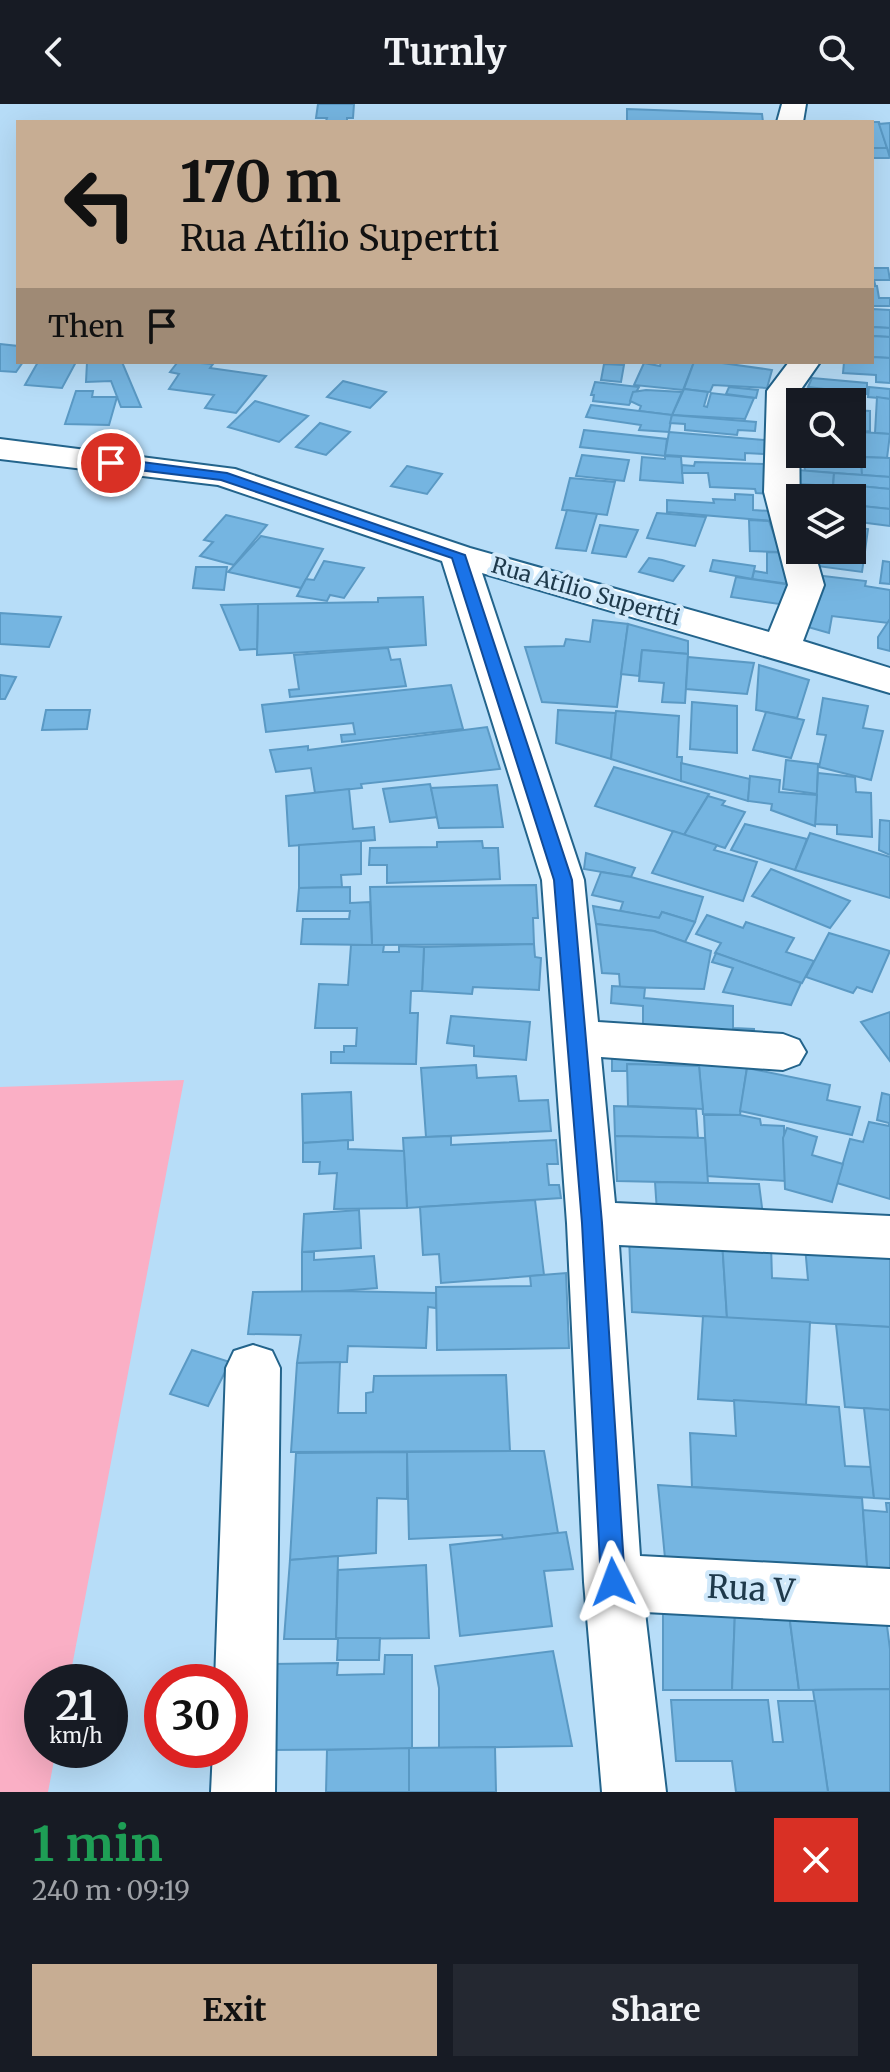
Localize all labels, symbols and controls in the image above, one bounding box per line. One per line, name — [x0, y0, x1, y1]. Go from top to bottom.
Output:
icon: back — [32, 30, 76, 74]
text: Turnly — [384, 30, 506, 75]
icon: search — [814, 30, 858, 74]
text: 170 m — [180, 147, 341, 217]
icon: left — [48, 152, 152, 256]
text: Rua Atílio Supertti — [180, 216, 499, 261]
icon: arrive — [140, 304, 184, 348]
text: Then — [48, 307, 124, 345]
map controls — [786, 388, 866, 564]
button: search — [786, 388, 866, 468]
pin — [77, 429, 145, 497]
icon: arrive — [89, 441, 133, 485]
button: layers — [786, 484, 866, 564]
street label: Rua Atílio Supertti — [488, 551, 684, 631]
position arrow — [571, 1540, 655, 1624]
street label: Rua V — [706, 1567, 797, 1611]
speed limit sign: 30 — [144, 1664, 248, 1768]
text: 21 — [56, 1681, 96, 1731]
text: km/h — [50, 1723, 102, 1748]
text: 1 min — [32, 1814, 163, 1874]
button: close — [774, 1818, 858, 1902]
text: 240 m · 09:19 — [32, 1874, 190, 1907]
button: Exit — [32, 1964, 437, 2056]
button: Share — [453, 1964, 858, 2056]

